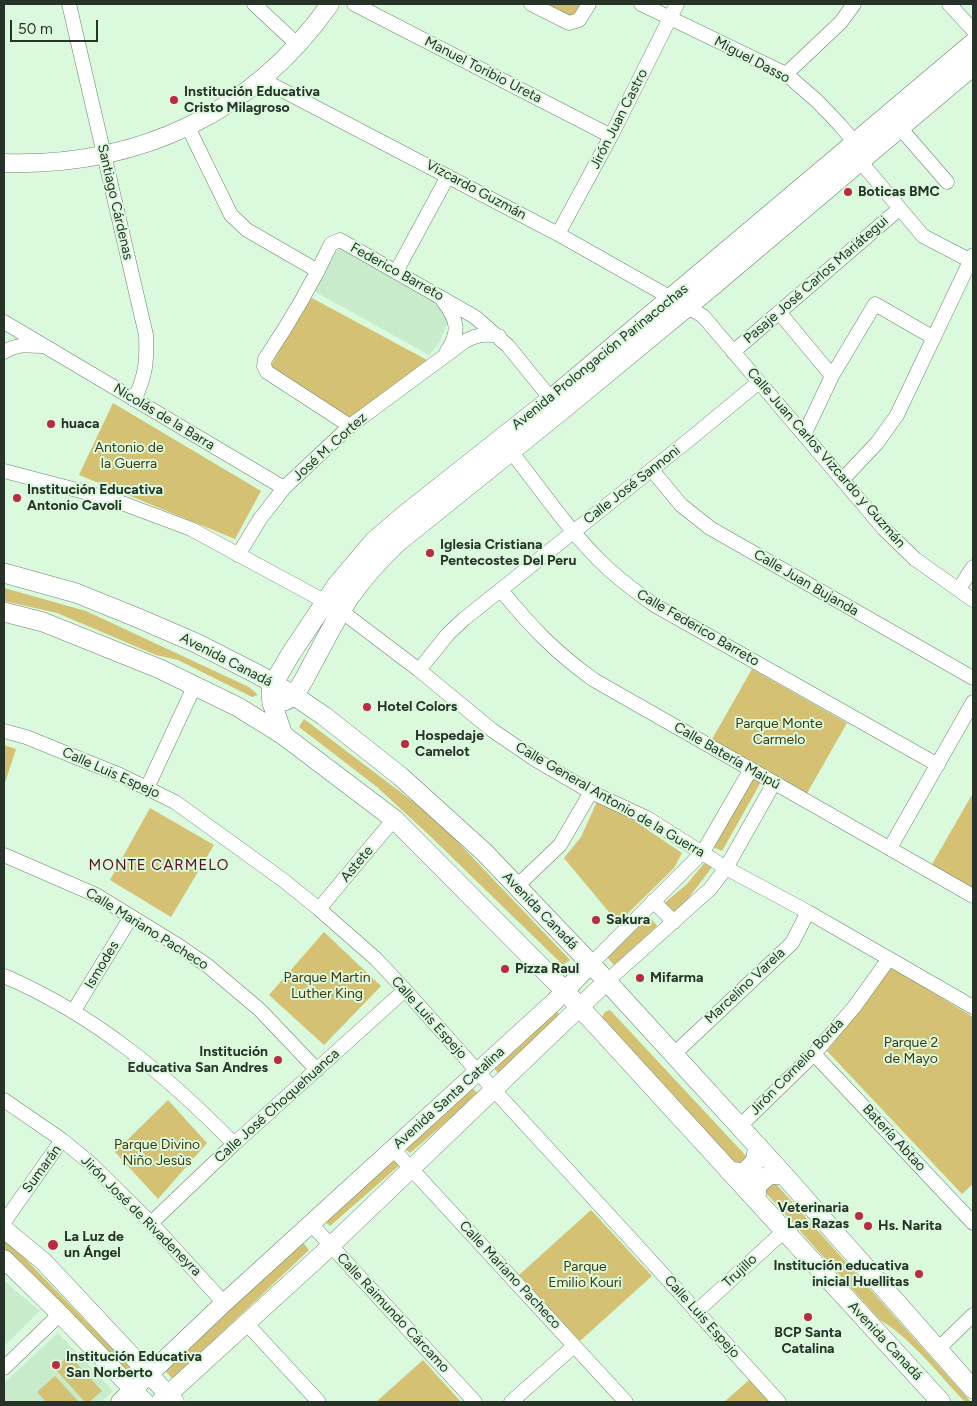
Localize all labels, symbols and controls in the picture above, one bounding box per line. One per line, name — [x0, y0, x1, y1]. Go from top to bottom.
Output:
scale bar — [12, 10, 100, 42]
text: 50 m — [18, 20, 53, 38]
street label: Manuel Toribio Ureta — [422, 33, 544, 107]
street label: Miguel Dasso — [711, 33, 793, 87]
street label: Jirón Juan Castro — [587, 66, 651, 172]
place label: Institución Educativa Cristo Milagroso — [184, 84, 320, 116]
marker: Institución Educativa Cristo Milagroso — [168, 94, 180, 106]
street label: Santiago Cárdenas — [94, 142, 136, 262]
street label: Vizcardo Guzmán — [423, 156, 529, 224]
place label: Boticas BMC — [858, 184, 940, 200]
marker: Boticas BMC — [842, 186, 854, 198]
street label: Pasaje José Carlos Mariátegui — [740, 213, 892, 347]
street label: Federico Barreto — [347, 239, 447, 305]
street label: Avenida Prolongación Parinacochas — [508, 281, 692, 433]
street label: Calle Juan Carlos Vizcardo y Guzmán — [743, 365, 909, 551]
street label: Nicolás de la Barra — [110, 380, 218, 454]
street label: José M. Cortez — [289, 409, 371, 485]
place label: huaca — [61, 416, 99, 432]
marker: huaca — [45, 418, 57, 430]
park label: Antonio de la Guerra — [94, 440, 164, 472]
street label: Calle José Sannoni — [580, 442, 684, 528]
place label: Institución Educativa Antonio Cavoli — [27, 482, 163, 514]
marker: Institución Educativa Antonio Cavoli — [11, 492, 23, 504]
place label: Iglesia Cristiana Pentecostes Del Peru — [440, 537, 576, 570]
street label: Calle Juan Bujanda — [751, 546, 861, 620]
marker: Iglesia Cristiana Pentecostes Del Peru — [424, 547, 436, 559]
street label: Calle Federico Barreto — [634, 586, 762, 670]
street label: Avenida Canadá — [177, 629, 275, 691]
place label: Hotel Colors — [377, 699, 457, 715]
marker: Hotel Colors — [361, 701, 373, 713]
park label: Parque Monte Carmelo — [735, 716, 823, 749]
street label: Calle Batería Maipú — [671, 719, 783, 793]
place label: Hospedaje Camelot — [415, 728, 484, 760]
marker: Hospedaje Camelot — [399, 738, 411, 750]
street label: Calle General Antonio de la Guerra — [512, 739, 708, 861]
street label: Calle Luis Espejo — [59, 744, 163, 802]
street label: Astete — [337, 843, 377, 885]
district label: MONTE CARMELO — [87, 857, 231, 875]
street label: Avenida Canadá — [499, 869, 581, 953]
street label: Calle Mariano Pacheco — [82, 884, 212, 974]
place label: Sakura — [606, 912, 650, 928]
marker: Sakura — [590, 914, 602, 926]
street label: Ismodes — [81, 938, 123, 992]
street label: Marcelino Varela — [701, 945, 789, 1027]
place label: Pizza Raul — [515, 961, 579, 977]
marker: Pizza Raul — [499, 963, 511, 975]
park label: Parque Martin Luther King — [284, 970, 370, 1002]
place label: Mifarma — [650, 970, 703, 986]
marker: Mifarma — [634, 972, 646, 984]
street label: Calle Luis Espejo — [387, 973, 471, 1063]
street label: Jirón Cornelio Borda — [747, 1015, 847, 1119]
park label: Parque 2 de Mayo — [884, 1035, 938, 1068]
street label: Avenida Santa Catalina — [390, 1043, 508, 1153]
place label: Institución Educativa San Andres — [128, 1044, 268, 1076]
street label: Calle José Choquehuanca — [211, 1045, 343, 1167]
marker: Institución Educativa San Andres — [272, 1054, 284, 1066]
street label: Batería Abtao — [859, 1101, 929, 1175]
park label: Parque Divino Niño Jesùs — [114, 1137, 200, 1170]
street label: Sumarán — [19, 1142, 65, 1196]
street label: Jirón José de Rivadeneyra — [77, 1152, 205, 1280]
place label: Veterinaria Las Razas — [778, 1200, 849, 1232]
marker: Veterinaria Las Razas — [853, 1210, 865, 1222]
street label: Calle Mariano Pacheco — [455, 1217, 565, 1333]
place label: Hs. Narita — [878, 1218, 942, 1234]
marker: Hs. Narita — [862, 1220, 874, 1232]
place label: La Luz de un Ángel — [64, 1229, 124, 1262]
marker: La Luz de un Ángel — [46, 1238, 60, 1252]
street label: Calle Raimundo Cárcamo — [333, 1250, 453, 1376]
street label: Trujillo — [719, 1251, 761, 1291]
place label: Institución educativa inicial Huellitas — [773, 1258, 909, 1290]
park label: Parque Emilio Kouri — [548, 1259, 622, 1292]
marker: Institución educativa inicial Huellitas — [913, 1268, 925, 1280]
street label: Calle Luis Espejo — [660, 1272, 744, 1362]
street label: Avenida Canadá — [844, 1298, 926, 1384]
marker: BCP Santa Catalina — [802, 1311, 814, 1323]
place label: BCP Santa Catalina — [774, 1325, 842, 1358]
place label: Institución Educativa San Norberto — [66, 1349, 202, 1381]
marker: Institución Educativa San Norberto — [50, 1359, 62, 1371]

